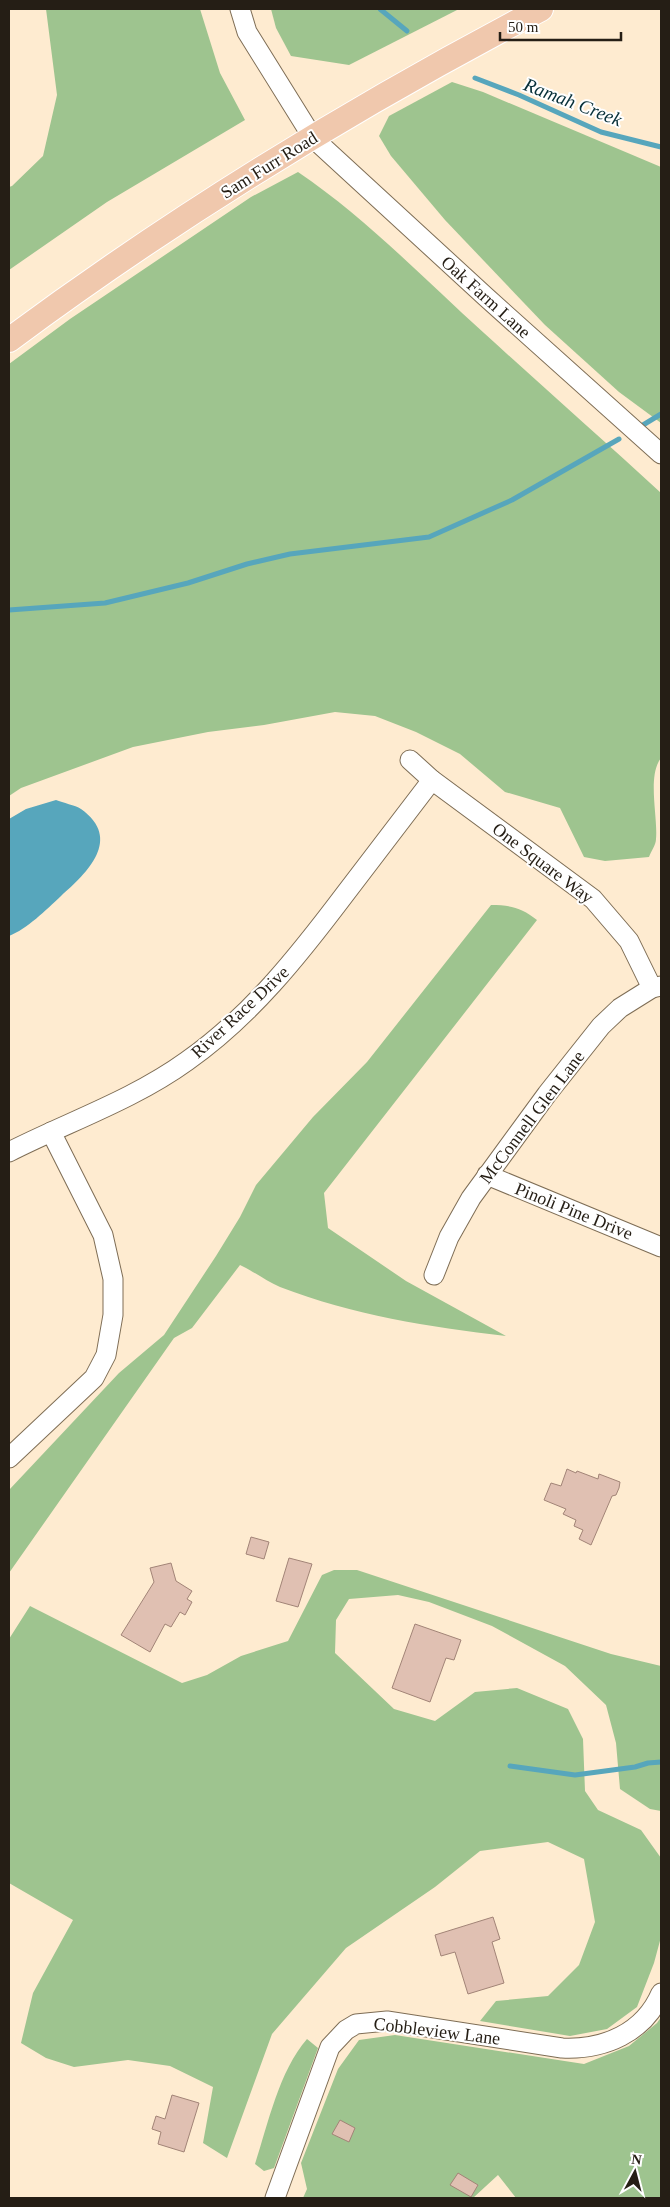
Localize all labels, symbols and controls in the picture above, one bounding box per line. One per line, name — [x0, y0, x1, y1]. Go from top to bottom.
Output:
scale bar — [500, 10, 621, 42]
text: 50 m — [508, 19, 539, 35]
water label: Ramah Creek — [520, 73, 625, 131]
street label: Sam Furr Road — [217, 127, 321, 203]
street label: Oak Farm Lane — [437, 252, 535, 342]
street label: One Square Way — [489, 819, 597, 907]
street label: River Race Drive — [187, 962, 293, 1062]
street label: McConnell Glen Lane — [476, 1047, 588, 1187]
street label: Pinoli Pine Drive — [512, 1178, 636, 1244]
street label: Cobbleview Lane — [373, 2013, 501, 2049]
north arrow — [610, 2147, 660, 2197]
text: N — [631, 2152, 642, 2168]

